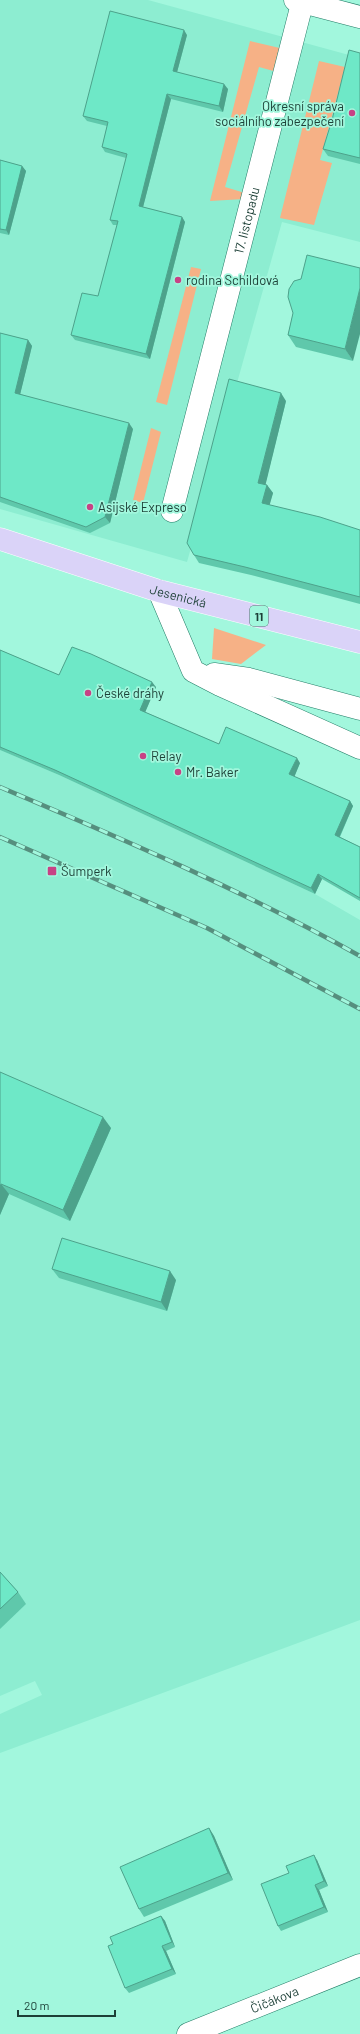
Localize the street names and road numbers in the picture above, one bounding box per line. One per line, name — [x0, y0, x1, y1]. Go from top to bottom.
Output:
street label: 17. listopadu — [230, 185, 263, 256]
street label: Jesenická — [148, 581, 208, 611]
road number: 11 — [250, 606, 268, 626]
street label: Čičákova — [248, 1983, 301, 2016]

